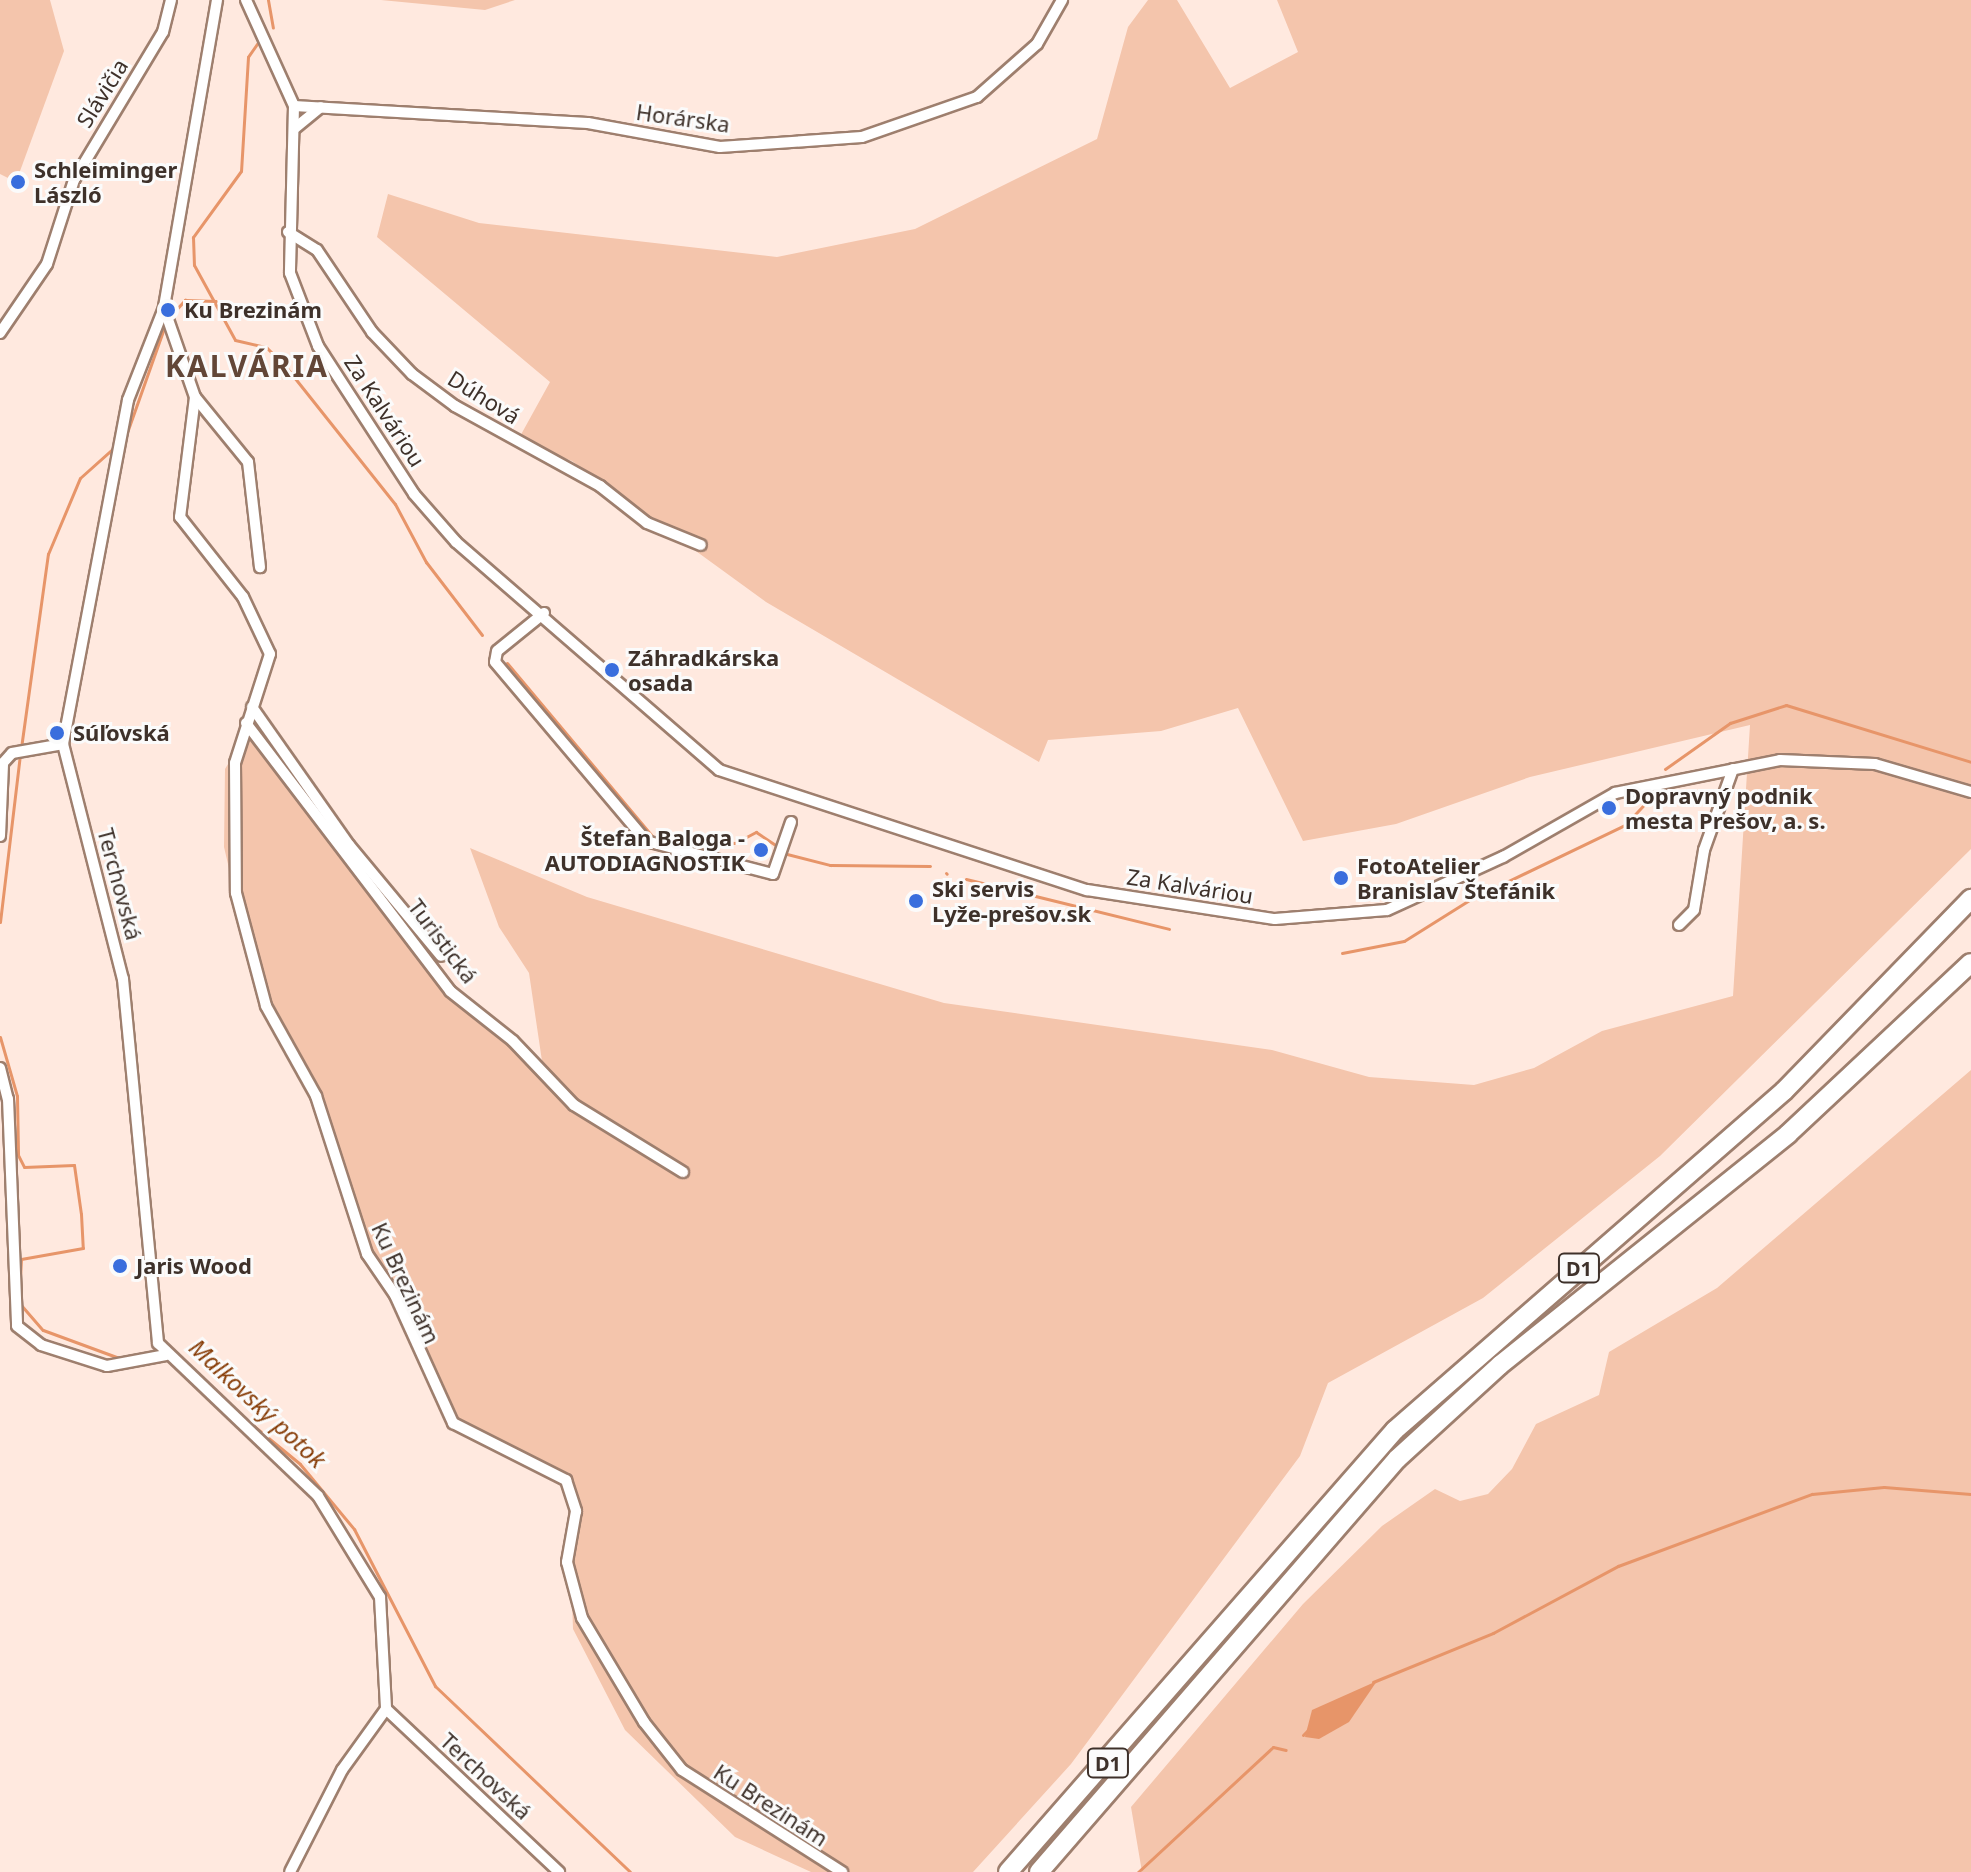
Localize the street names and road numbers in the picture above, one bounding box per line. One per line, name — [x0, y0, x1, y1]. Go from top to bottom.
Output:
street label: Slávičia — [71, 54, 133, 132]
street label: Horárska — [634, 98, 732, 138]
street label: Za Kalváriou — [339, 350, 431, 472]
street label: Dúhová — [443, 365, 525, 429]
street label: Terchovská — [92, 825, 148, 943]
street label: Za Kalváriou — [1125, 863, 1255, 909]
street label: Turistická — [403, 894, 483, 988]
street label: Ku Brezinám — [366, 1218, 446, 1348]
road number: D1 — [1557, 1252, 1601, 1284]
street label: Terchovská — [435, 1727, 537, 1825]
road number: D1 — [1086, 1747, 1130, 1779]
street label: Ku Brezinám — [709, 1758, 833, 1852]

